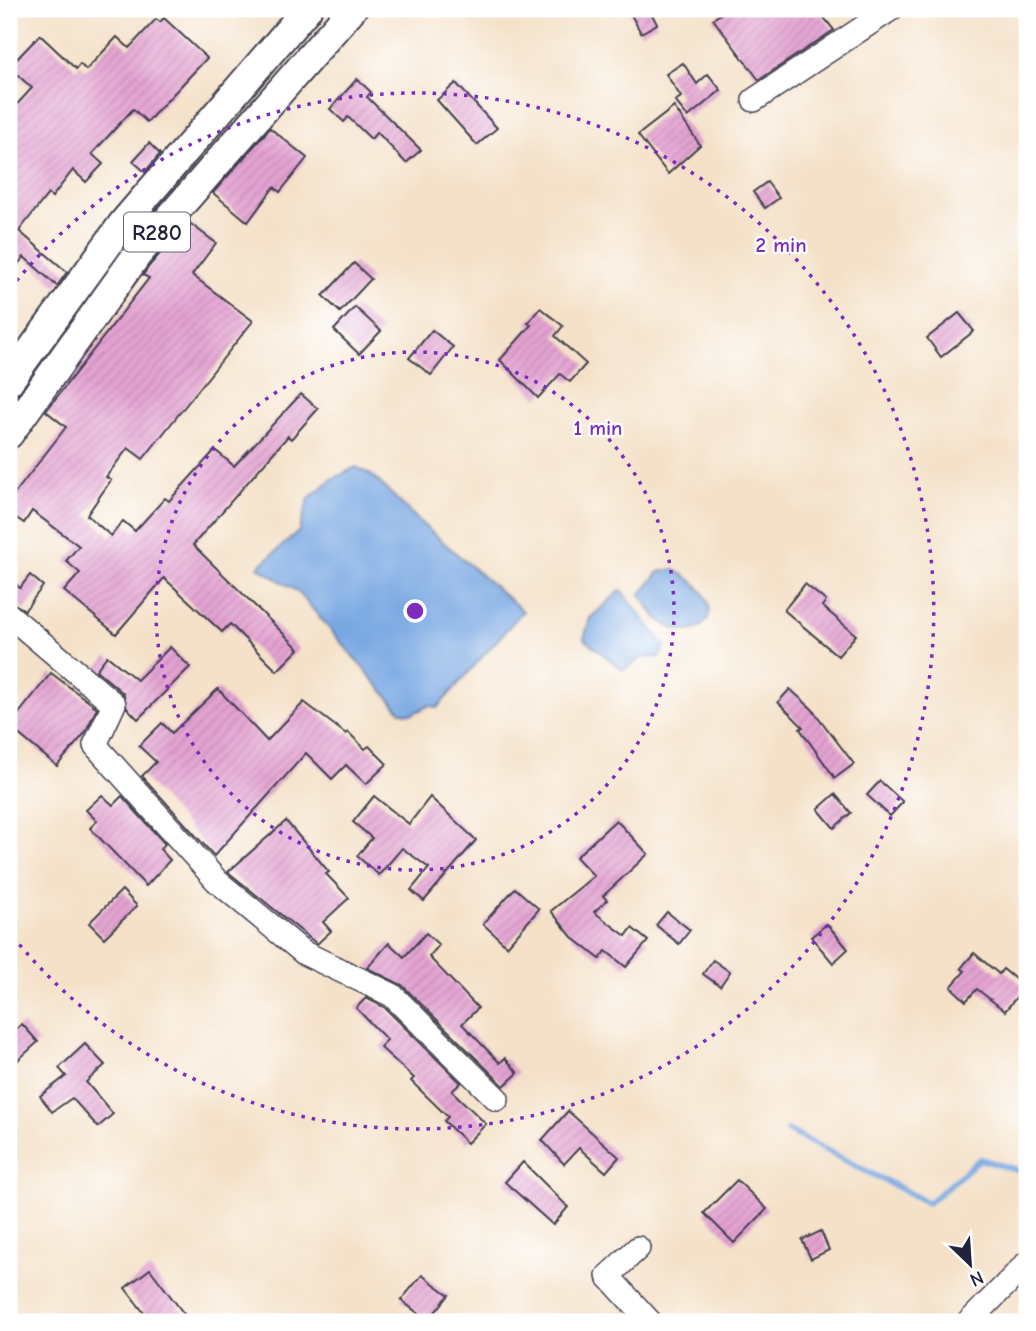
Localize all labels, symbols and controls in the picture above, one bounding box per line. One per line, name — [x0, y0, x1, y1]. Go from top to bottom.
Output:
road number: R280 — [124, 213, 190, 252]
text: 2 min — [755, 233, 807, 257]
text: 1 min — [574, 416, 622, 440]
centre of rings — [403, 599, 427, 623]
north arrow — [934, 1230, 1004, 1300]
text: N — [966, 1266, 987, 1291]

